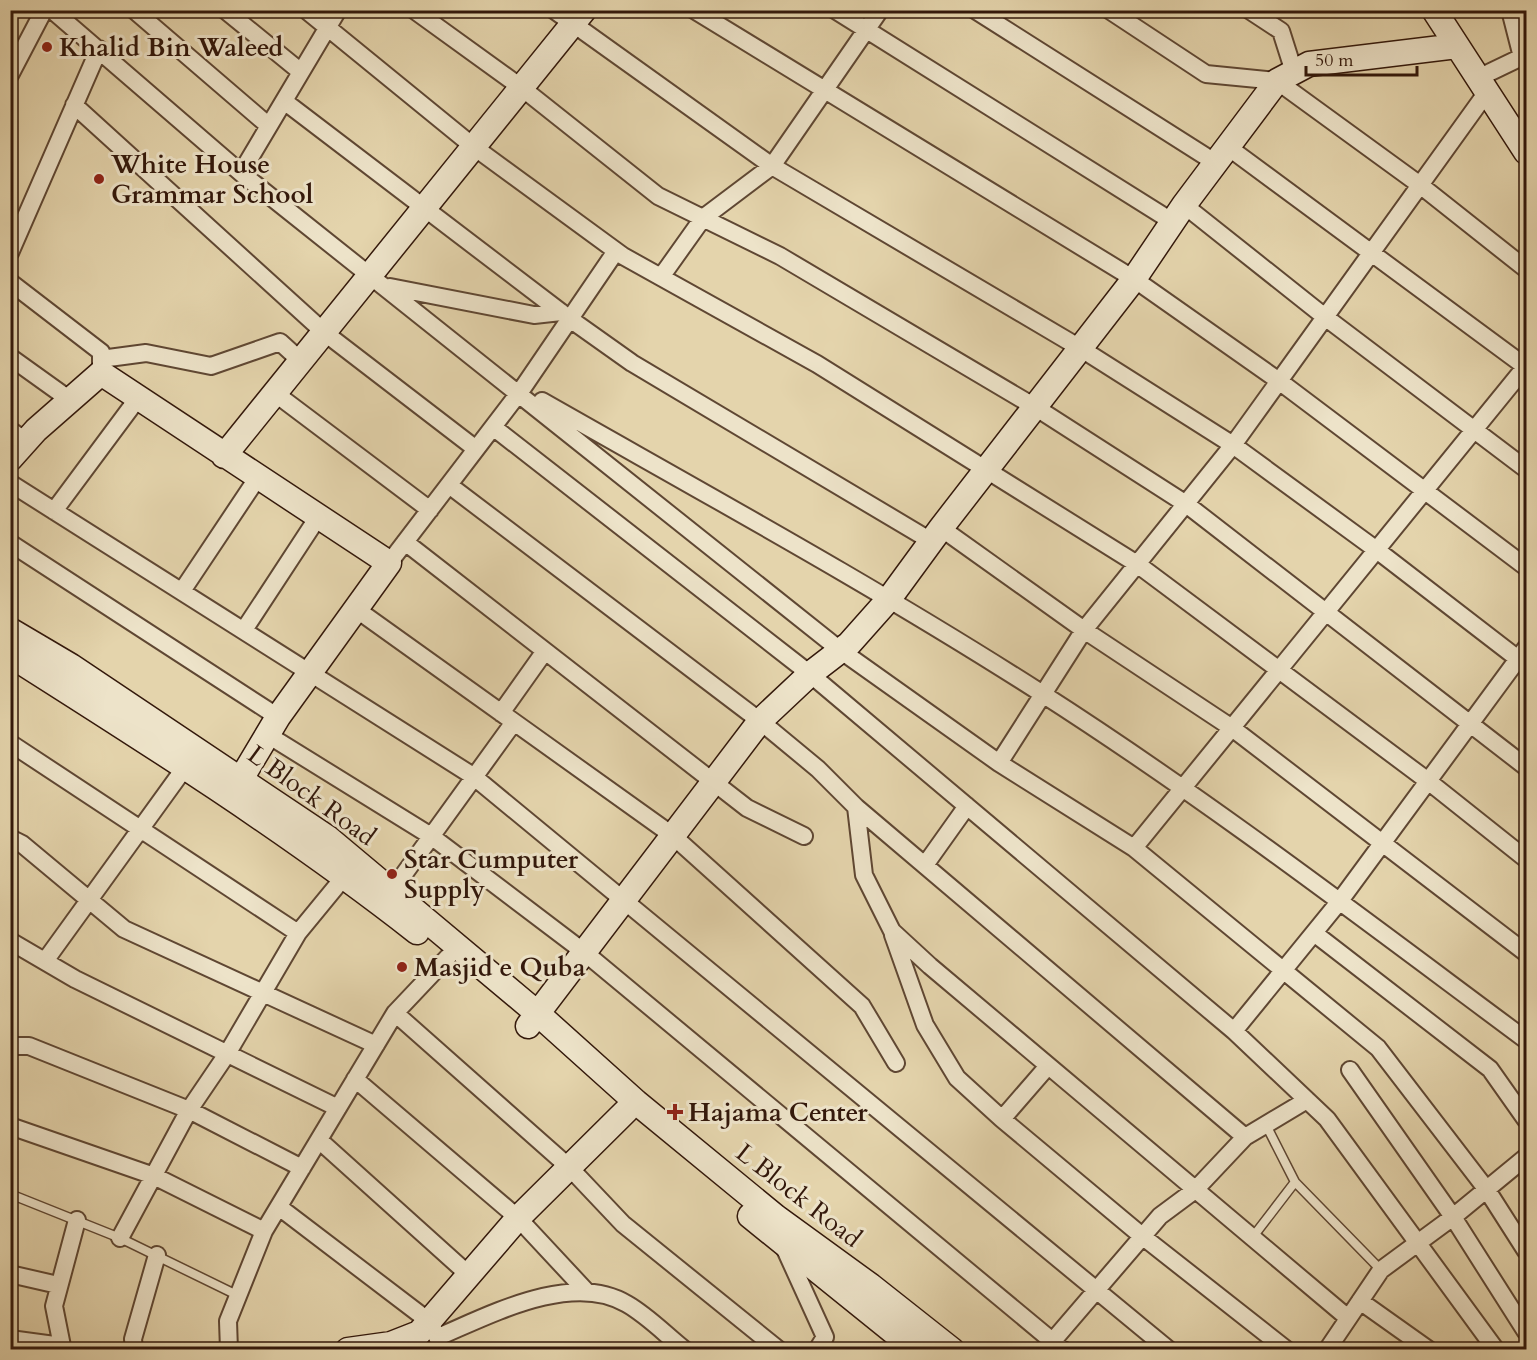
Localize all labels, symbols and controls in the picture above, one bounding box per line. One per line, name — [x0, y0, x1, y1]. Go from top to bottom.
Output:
place label: Khalid Bin Waleed — [59, 30, 283, 65]
scale bar — [1306, 39, 1417, 77]
marker: Khalid Bin Waleed — [40, 40, 54, 54]
text: 50 m — [1315, 48, 1354, 73]
place label: White House Grammar School — [110, 147, 314, 212]
marker: White House Grammar School — [92, 172, 106, 186]
street label: L Block Road — [240, 737, 383, 854]
place label: Star Cumputer Supply — [404, 842, 579, 907]
marker: Star Cumputer Supply — [385, 867, 399, 881]
place label: Masjid e Quba — [414, 950, 586, 985]
marker: Masjid e Quba — [395, 960, 409, 974]
place label: Hajama Center — [688, 1095, 868, 1130]
marker: Hajama Center — [666, 1103, 684, 1121]
street label: L Block Road — [728, 1135, 869, 1256]

